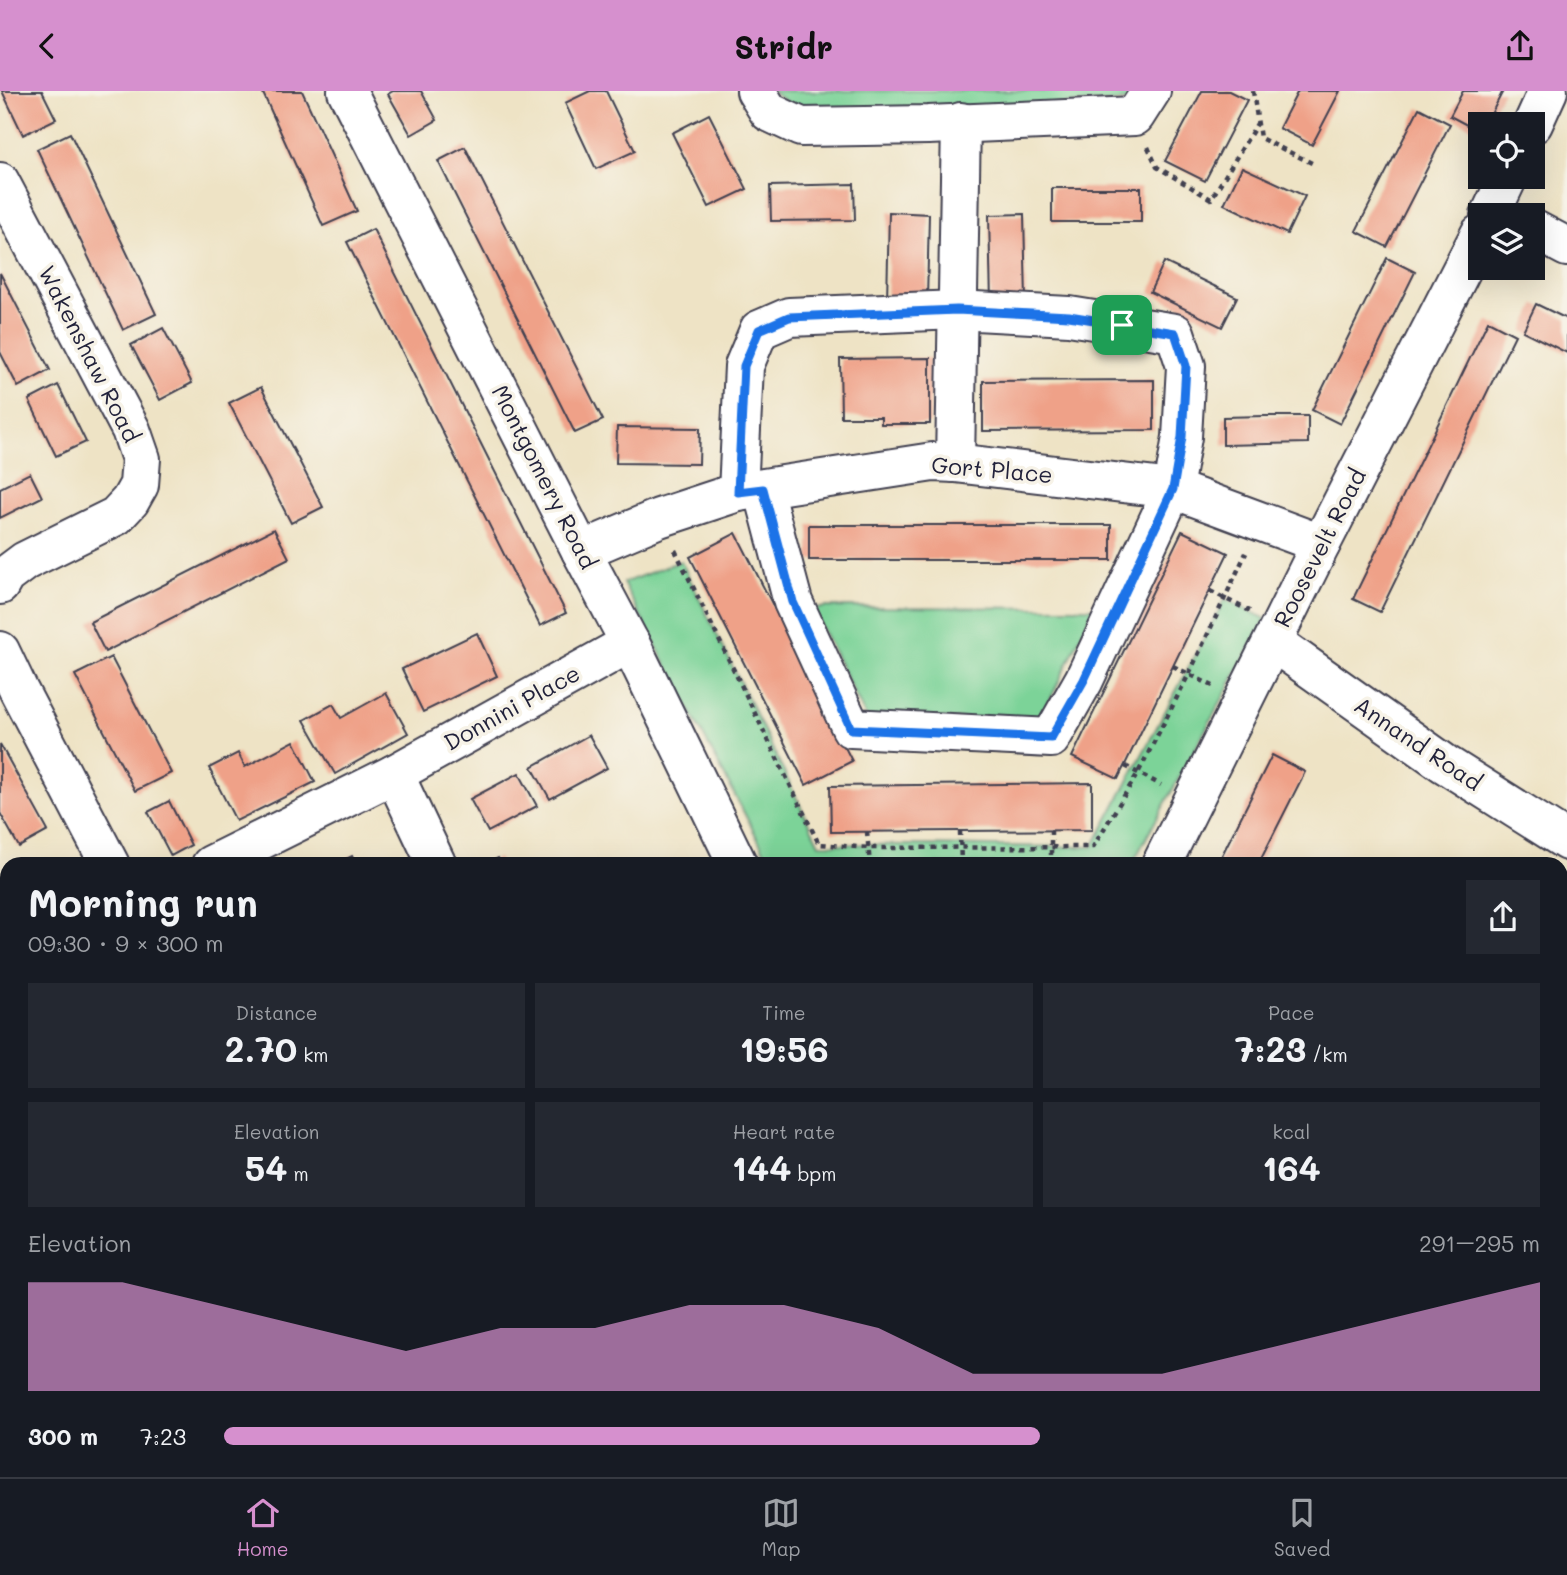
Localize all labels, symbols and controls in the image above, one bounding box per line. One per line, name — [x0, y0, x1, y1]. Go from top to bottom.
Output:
text: Stridr — [734, 25, 833, 67]
icon: back — [28, 27, 66, 65]
icon: share — [1501, 27, 1539, 65]
map controls — [1468, 112, 1545, 280]
button: locate — [1468, 112, 1545, 189]
button: layers — [1468, 203, 1545, 280]
street label: Wakenshaw Road — [32, 260, 147, 447]
pin — [1092, 295, 1152, 355]
icon: arrive — [1103, 306, 1141, 344]
street label: Montgomery Road — [486, 379, 604, 574]
street label: Gort Place — [930, 449, 1054, 489]
street label: Roosevelt Road — [1266, 463, 1372, 632]
street label: Donnini Place — [438, 657, 585, 757]
street label: Annand Road — [1349, 689, 1488, 797]
text: Morning run — [28, 877, 258, 927]
button: share — [1466, 880, 1540, 954]
text: 09:30 · 9 × 300 m — [28, 928, 224, 958]
text: Distance — [236, 1000, 318, 1025]
text: Time — [762, 1000, 806, 1025]
text: Pace — [1268, 1000, 1315, 1025]
text: 2.70 — [225, 1025, 297, 1071]
text: 19:56 — [739, 1025, 829, 1071]
text: 7:23 — [1235, 1025, 1306, 1071]
text: km — [297, 1042, 329, 1067]
text: /km — [1306, 1042, 1348, 1067]
text: Elevation — [234, 1119, 319, 1144]
text: Heart rate — [733, 1119, 835, 1144]
text: kcal — [1272, 1119, 1310, 1144]
text: 54 — [245, 1144, 287, 1190]
text: 144 — [732, 1144, 791, 1190]
text: 164 — [1262, 1144, 1321, 1190]
text: m — [287, 1161, 309, 1186]
text: bpm — [791, 1161, 836, 1186]
text: Elevation — [28, 1228, 131, 1258]
text: 291–295 m — [1419, 1228, 1540, 1258]
text: 300 m — [28, 1421, 98, 1451]
text: 7:23 — [140, 1421, 186, 1451]
tab: Home — [237, 1494, 288, 1561]
tab: Map — [762, 1494, 801, 1561]
tab: Saved — [1274, 1494, 1330, 1561]

